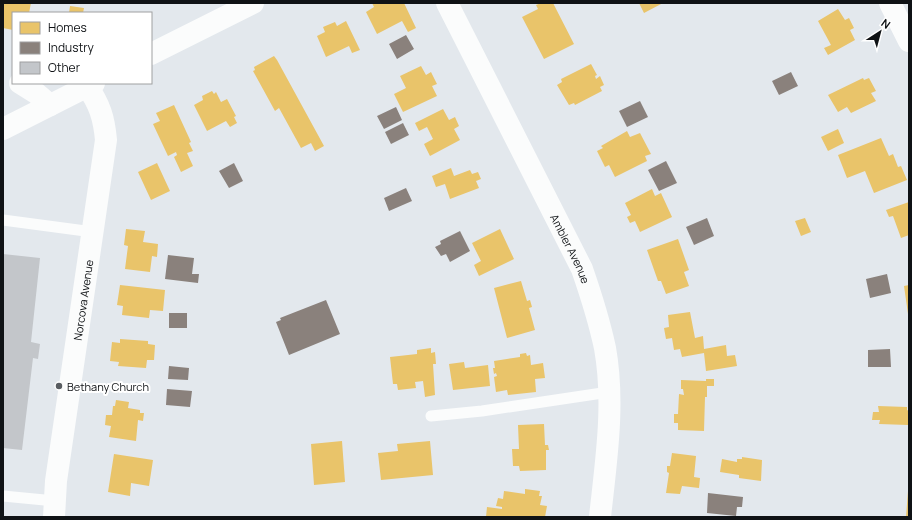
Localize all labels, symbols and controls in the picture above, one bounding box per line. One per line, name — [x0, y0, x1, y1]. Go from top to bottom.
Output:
legend — [12, 12, 152, 84]
north arrow — [860, 12, 900, 52]
text: N — [879, 15, 894, 32]
text: Homes — [48, 19, 87, 36]
text: Industry — [48, 39, 94, 56]
text: Other — [48, 59, 81, 76]
street label: Ambler Avenue — [548, 211, 594, 286]
street label: Norcova Avenue — [69, 258, 96, 341]
place label: Bethany Church — [67, 379, 149, 394]
marker: Bethany Church — [54, 381, 64, 391]

